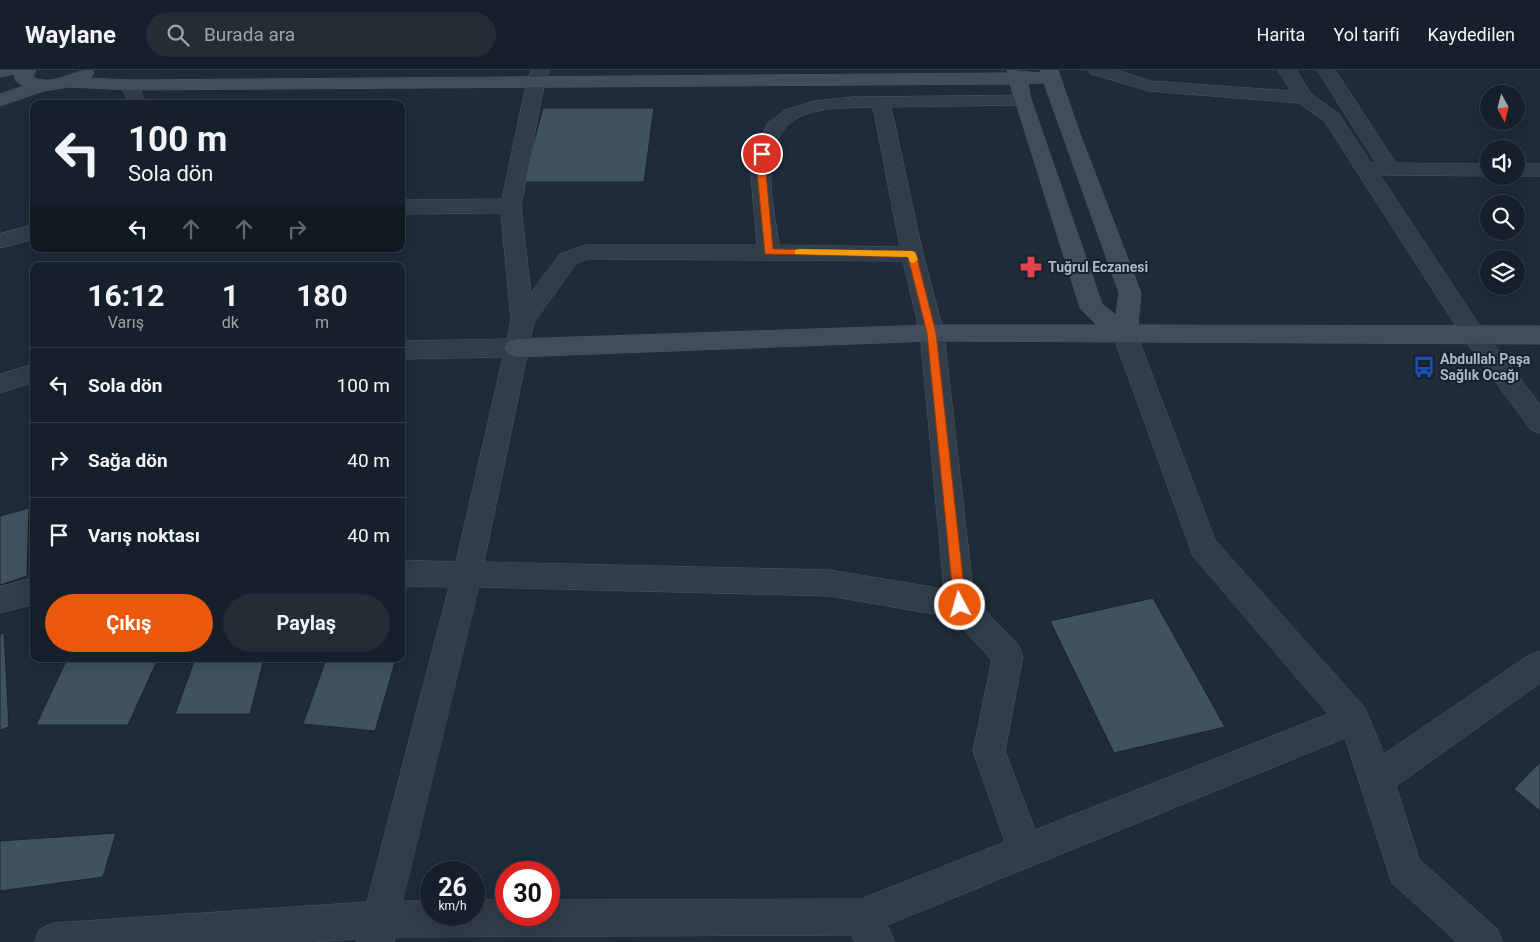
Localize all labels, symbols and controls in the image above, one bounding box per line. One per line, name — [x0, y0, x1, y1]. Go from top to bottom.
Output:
search box — [146, 12, 496, 57]
text: Waylane — [25, 21, 116, 49]
icon: search — [164, 21, 192, 49]
text: Burada ara — [204, 23, 295, 46]
text: Harita — [1257, 24, 1305, 45]
text: Yol tarifi — [1333, 24, 1400, 45]
text: Kaydedilen — [1428, 24, 1515, 45]
north arrow — [1480, 85, 1525, 130]
map controls — [1480, 85, 1525, 295]
text: 100 m — [128, 119, 227, 160]
icon: left — [45, 120, 110, 185]
pin — [741, 133, 783, 175]
icon: arrive — [748, 140, 776, 168]
button: sound — [1480, 140, 1525, 185]
text: Sola dön — [128, 161, 214, 186]
button: search — [1480, 195, 1525, 240]
icon: left — [124, 215, 152, 243]
icon: ahead — [177, 215, 205, 243]
icon: ahead — [230, 215, 258, 243]
icon: right — [283, 215, 311, 243]
button: layers — [1480, 250, 1525, 295]
pharmacy icon: Tuğrul Eczanesi — [1018, 254, 1044, 280]
place label: Tuğrul Eczanesi — [1048, 259, 1148, 275]
text: 16:12 — [87, 278, 165, 313]
text: 1 — [222, 278, 239, 313]
text: 180 — [296, 278, 348, 313]
text: Varış — [108, 313, 144, 332]
text: dk — [222, 313, 239, 332]
text: m — [315, 313, 329, 332]
place label: Abdullah Paşa Sağlık Ocağı — [1440, 351, 1531, 383]
bus stop icon: Abdullah Paşa Sağlık Ocağı — [1411, 354, 1437, 380]
icon: left — [45, 371, 73, 399]
text: Sola dön — [88, 374, 162, 397]
text: 100 m — [337, 374, 390, 397]
icon: right — [45, 446, 73, 474]
text: Sağa dön — [88, 449, 168, 472]
text: 40 m — [347, 449, 390, 472]
icon: arrive — [45, 521, 73, 549]
text: Varış noktası — [88, 524, 200, 547]
text: 40 m — [347, 524, 390, 547]
position arrow — [933, 578, 985, 630]
button: Çıkış — [45, 594, 213, 652]
button: Paylaş — [223, 594, 390, 652]
speed limit sign: 30 — [495, 861, 560, 926]
text: 26 — [438, 873, 467, 902]
text: km/h — [438, 899, 467, 913]

